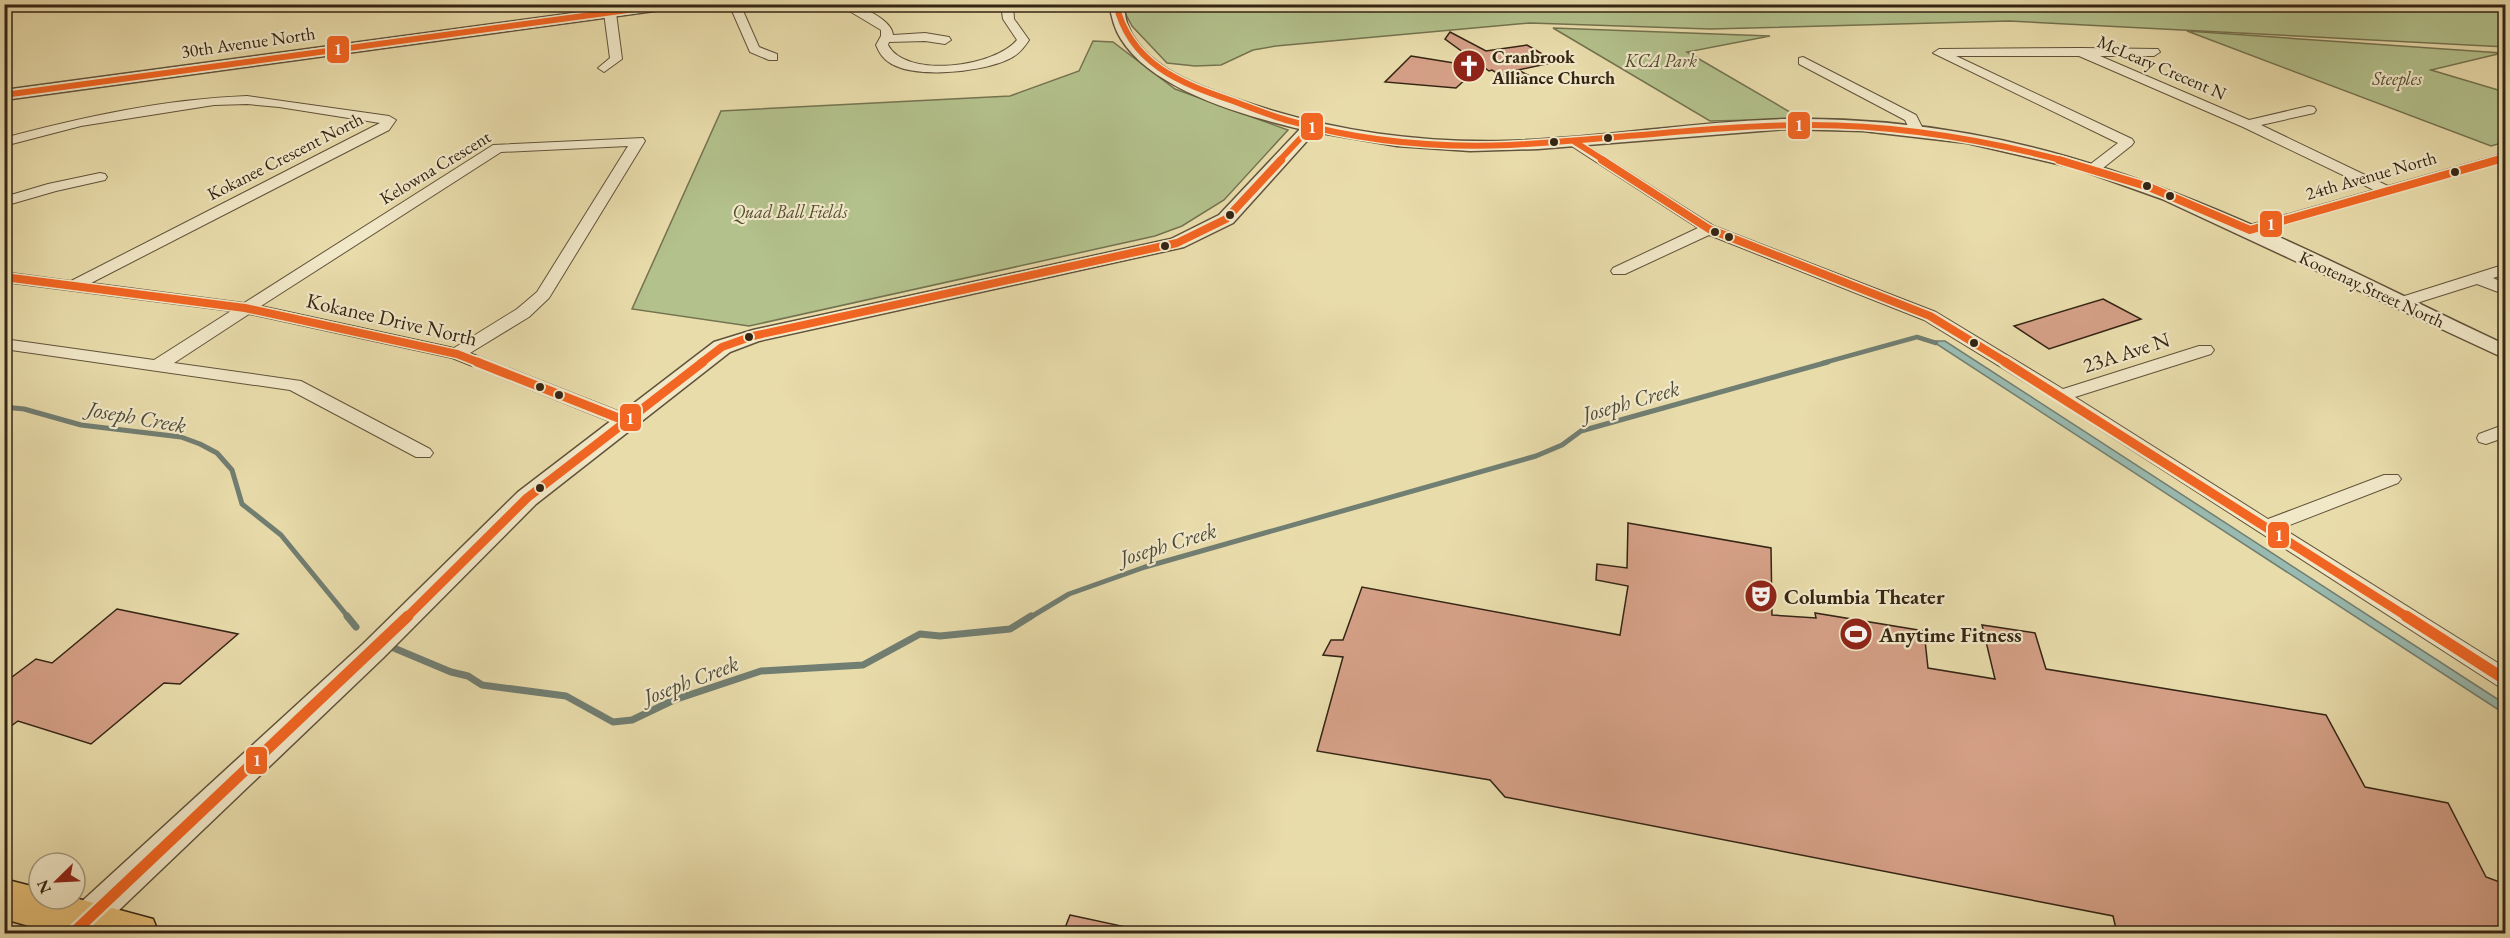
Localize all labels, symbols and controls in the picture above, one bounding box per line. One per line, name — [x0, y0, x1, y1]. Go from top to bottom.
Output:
street label: 30th Avenue North — [179, 21, 317, 63]
street label: McLeary Crecent N — [2094, 29, 2231, 105]
line badge: 1 — [326, 35, 350, 64]
text: 1 — [334, 39, 342, 60]
place label: Cranbrook Alliance Church — [1491, 45, 1615, 89]
church icon: Cranbrook Alliance Church — [1451, 48, 1487, 84]
park label: KCA Park — [1624, 49, 1697, 72]
park label: Steeples — [2371, 67, 2423, 91]
street label: Kokanee Crescent North — [203, 107, 367, 205]
line badge: 1 — [1787, 111, 1811, 140]
line badge: 1 — [1300, 112, 1324, 141]
text: 1 — [1795, 115, 1803, 136]
text: 1 — [1308, 117, 1316, 138]
street label: Kelowna Crescent — [375, 125, 495, 209]
unlabelled marker — [1602, 132, 1614, 144]
unlabelled marker — [1548, 136, 1560, 148]
street label: 24th Avenue North — [2303, 145, 2439, 205]
unlabelled marker — [2449, 166, 2461, 178]
unlabelled marker — [2141, 180, 2153, 192]
unlabelled marker — [2164, 190, 2176, 202]
park label: Quad Ball Fields — [733, 200, 849, 224]
unlabelled marker — [1224, 209, 1236, 221]
line badge: 1 — [2259, 210, 2283, 238]
text: 1 — [2267, 214, 2275, 235]
unlabelled marker — [1709, 226, 1721, 238]
unlabelled marker — [1723, 231, 1735, 243]
unlabelled marker — [1159, 240, 1171, 252]
street label: Kootenay Street North — [2296, 245, 2448, 333]
street label: Kokanee Drive North — [304, 286, 480, 352]
street label: 23A Ave N — [2079, 325, 2173, 379]
unlabelled marker — [743, 331, 755, 343]
unlabelled marker — [1968, 337, 1980, 349]
water label: Joseph Creek — [1574, 373, 1683, 430]
unlabelled marker — [534, 381, 546, 393]
unlabelled marker — [553, 389, 565, 401]
water label: Joseph Creek — [81, 393, 188, 440]
line badge: 1 — [619, 403, 642, 432]
text: 1 — [626, 408, 634, 429]
unlabelled marker — [534, 482, 546, 494]
water label: Joseph Creek — [1111, 516, 1220, 574]
line badge: 1 — [2267, 521, 2290, 549]
text: 1 — [2275, 525, 2283, 546]
theatre icon: Columbia Theater — [1743, 578, 1779, 614]
place label: Columbia Theater — [1784, 583, 1945, 610]
sports icon: Anytime Fitness — [1838, 616, 1874, 652]
place label: Anytime Fitness — [1878, 621, 2022, 648]
water label: Joseph Creek — [635, 649, 743, 713]
line badge: 1 — [245, 746, 268, 775]
text: 1 — [253, 750, 261, 771]
north arrow — [27, 851, 87, 911]
text: N — [32, 877, 56, 897]

